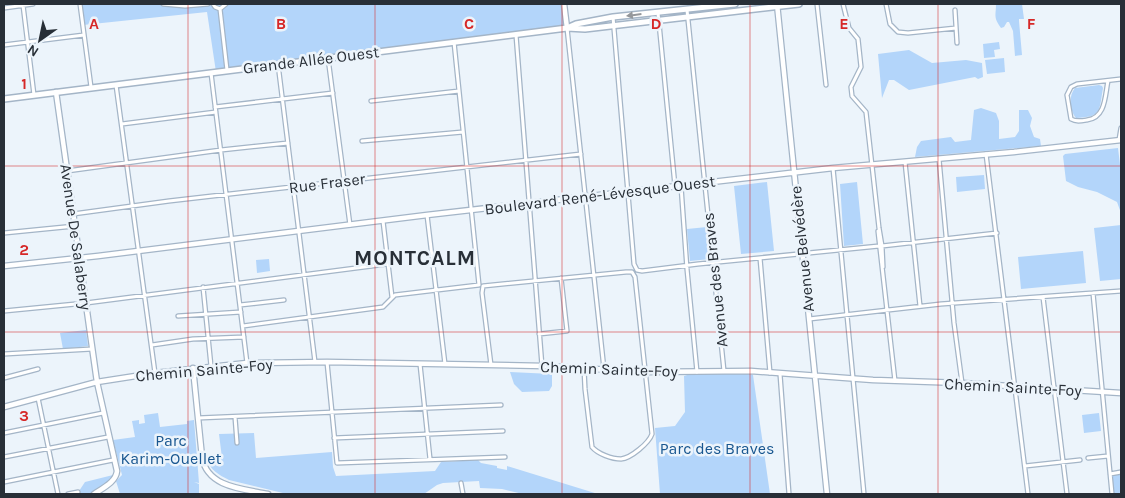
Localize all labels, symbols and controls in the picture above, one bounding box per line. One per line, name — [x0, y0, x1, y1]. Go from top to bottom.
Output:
one-way arrow — [626, 11, 642, 19]
text: A — [89, 14, 99, 33]
text: B — [276, 14, 286, 33]
text: C — [464, 14, 474, 33]
text: D — [651, 14, 662, 33]
text: E — [839, 14, 849, 33]
text: F — [1027, 14, 1036, 33]
north arrow — [15, 15, 65, 65]
text: N — [24, 41, 42, 60]
street label: Grande Allée Ouest — [242, 42, 380, 78]
text: 1 — [21, 74, 27, 93]
street label: Avenue De Salaberry — [56, 163, 96, 312]
street label: Rue Fraser — [288, 169, 367, 197]
street label: Boulevard René-Lévesque Ouest — [483, 171, 717, 219]
street label: Avenue Belvédère — [786, 185, 818, 313]
street label: Avenue des Braves — [698, 212, 732, 348]
text: 2 — [19, 240, 29, 259]
district label: MONTCALM — [354, 246, 476, 270]
street label: Chemin Sainte-Foy — [135, 354, 274, 385]
street label: Chemin Sainte-Foy — [540, 357, 679, 381]
street label: Chemin Sainte-Foy — [944, 374, 1083, 400]
text: 3 — [19, 406, 29, 425]
park label: Parc Karim-Ouellet — [120, 431, 222, 468]
park label: Parc des Braves — [660, 439, 774, 458]

